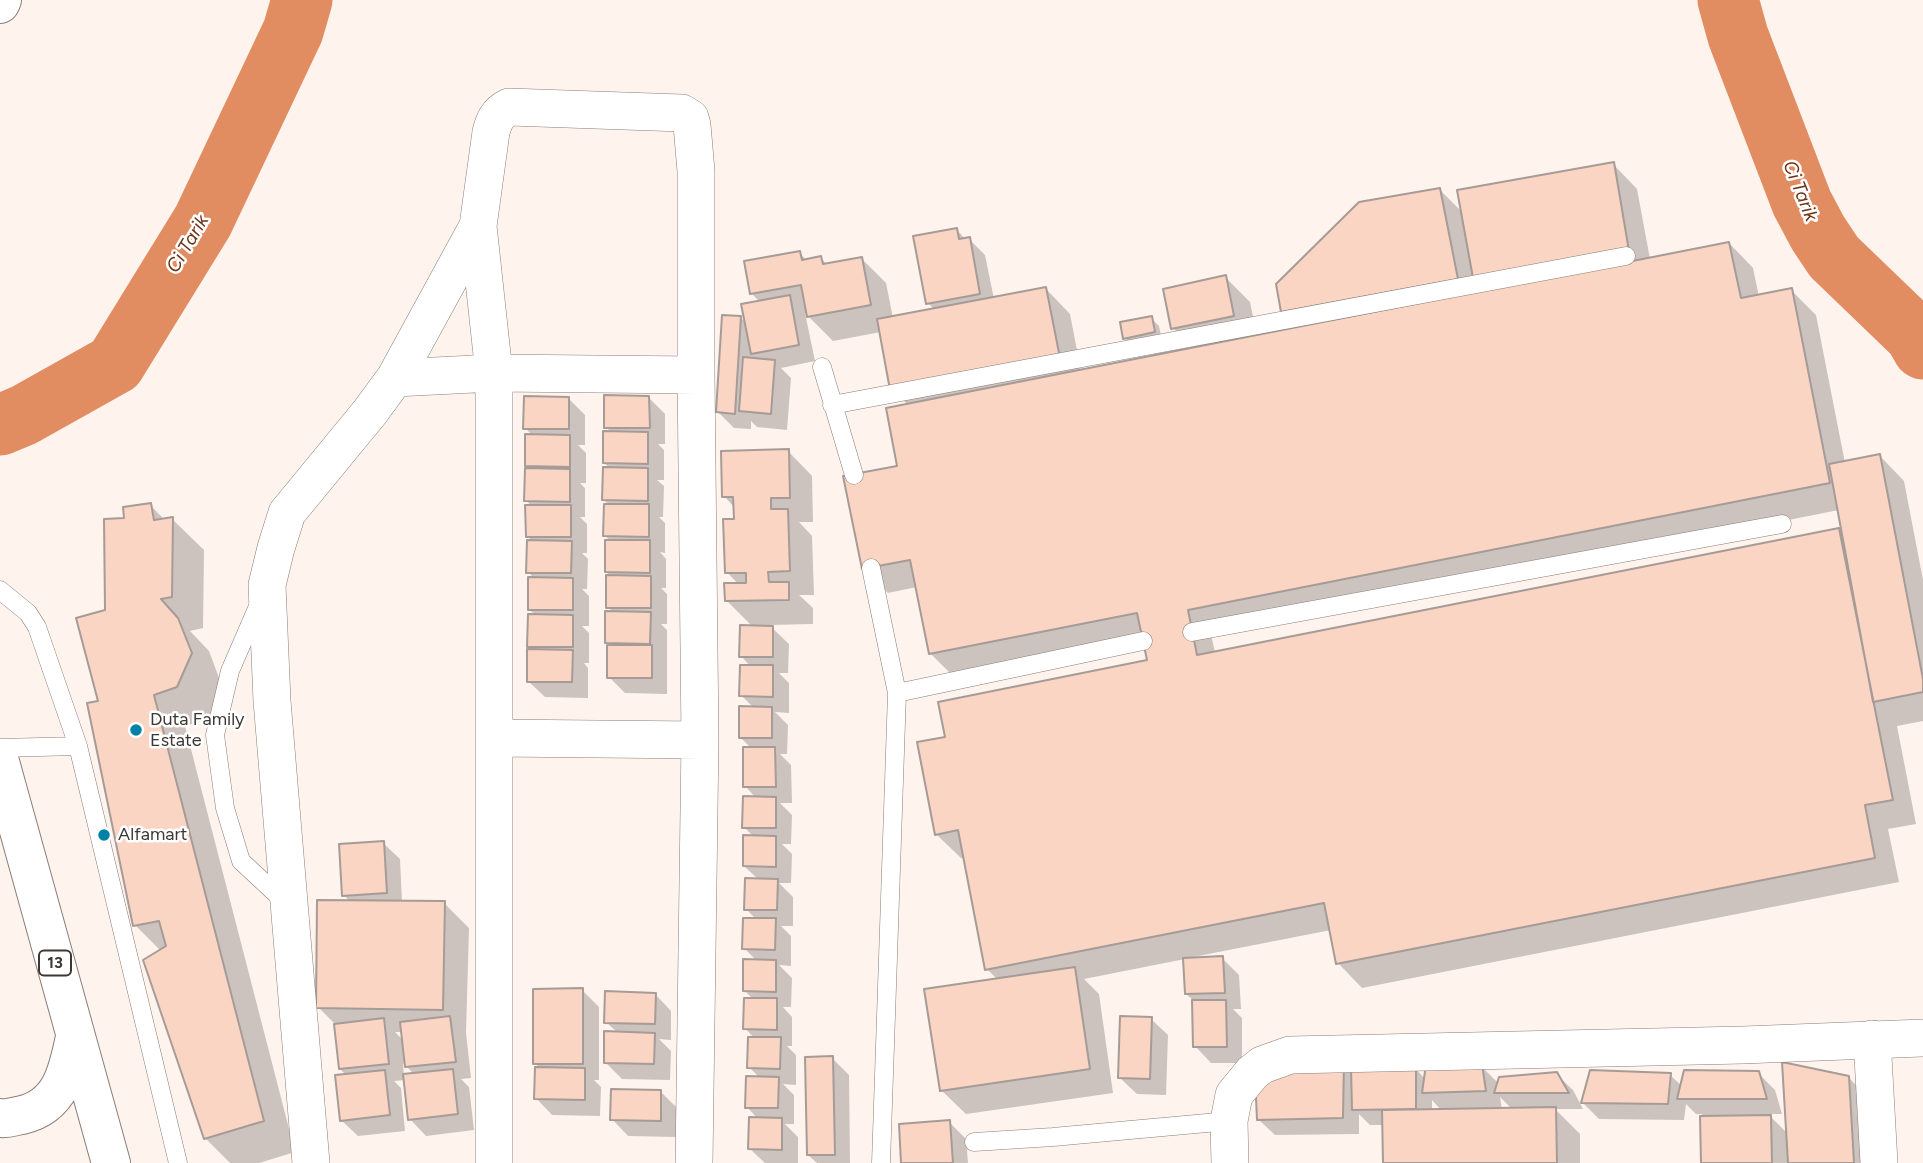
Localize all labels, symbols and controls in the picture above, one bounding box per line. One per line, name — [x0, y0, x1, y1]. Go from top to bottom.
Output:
water label: Ci Tarik — [1778, 157, 1822, 225]
water label: Ci Tarik — [162, 211, 214, 277]
place label: Duta Family Estate — [150, 709, 245, 752]
marker: Duta Family Estate — [128, 722, 144, 738]
place label: Alfamart — [118, 824, 187, 846]
marker: Alfamart — [96, 827, 112, 843]
road number: 13 — [39, 951, 71, 976]

